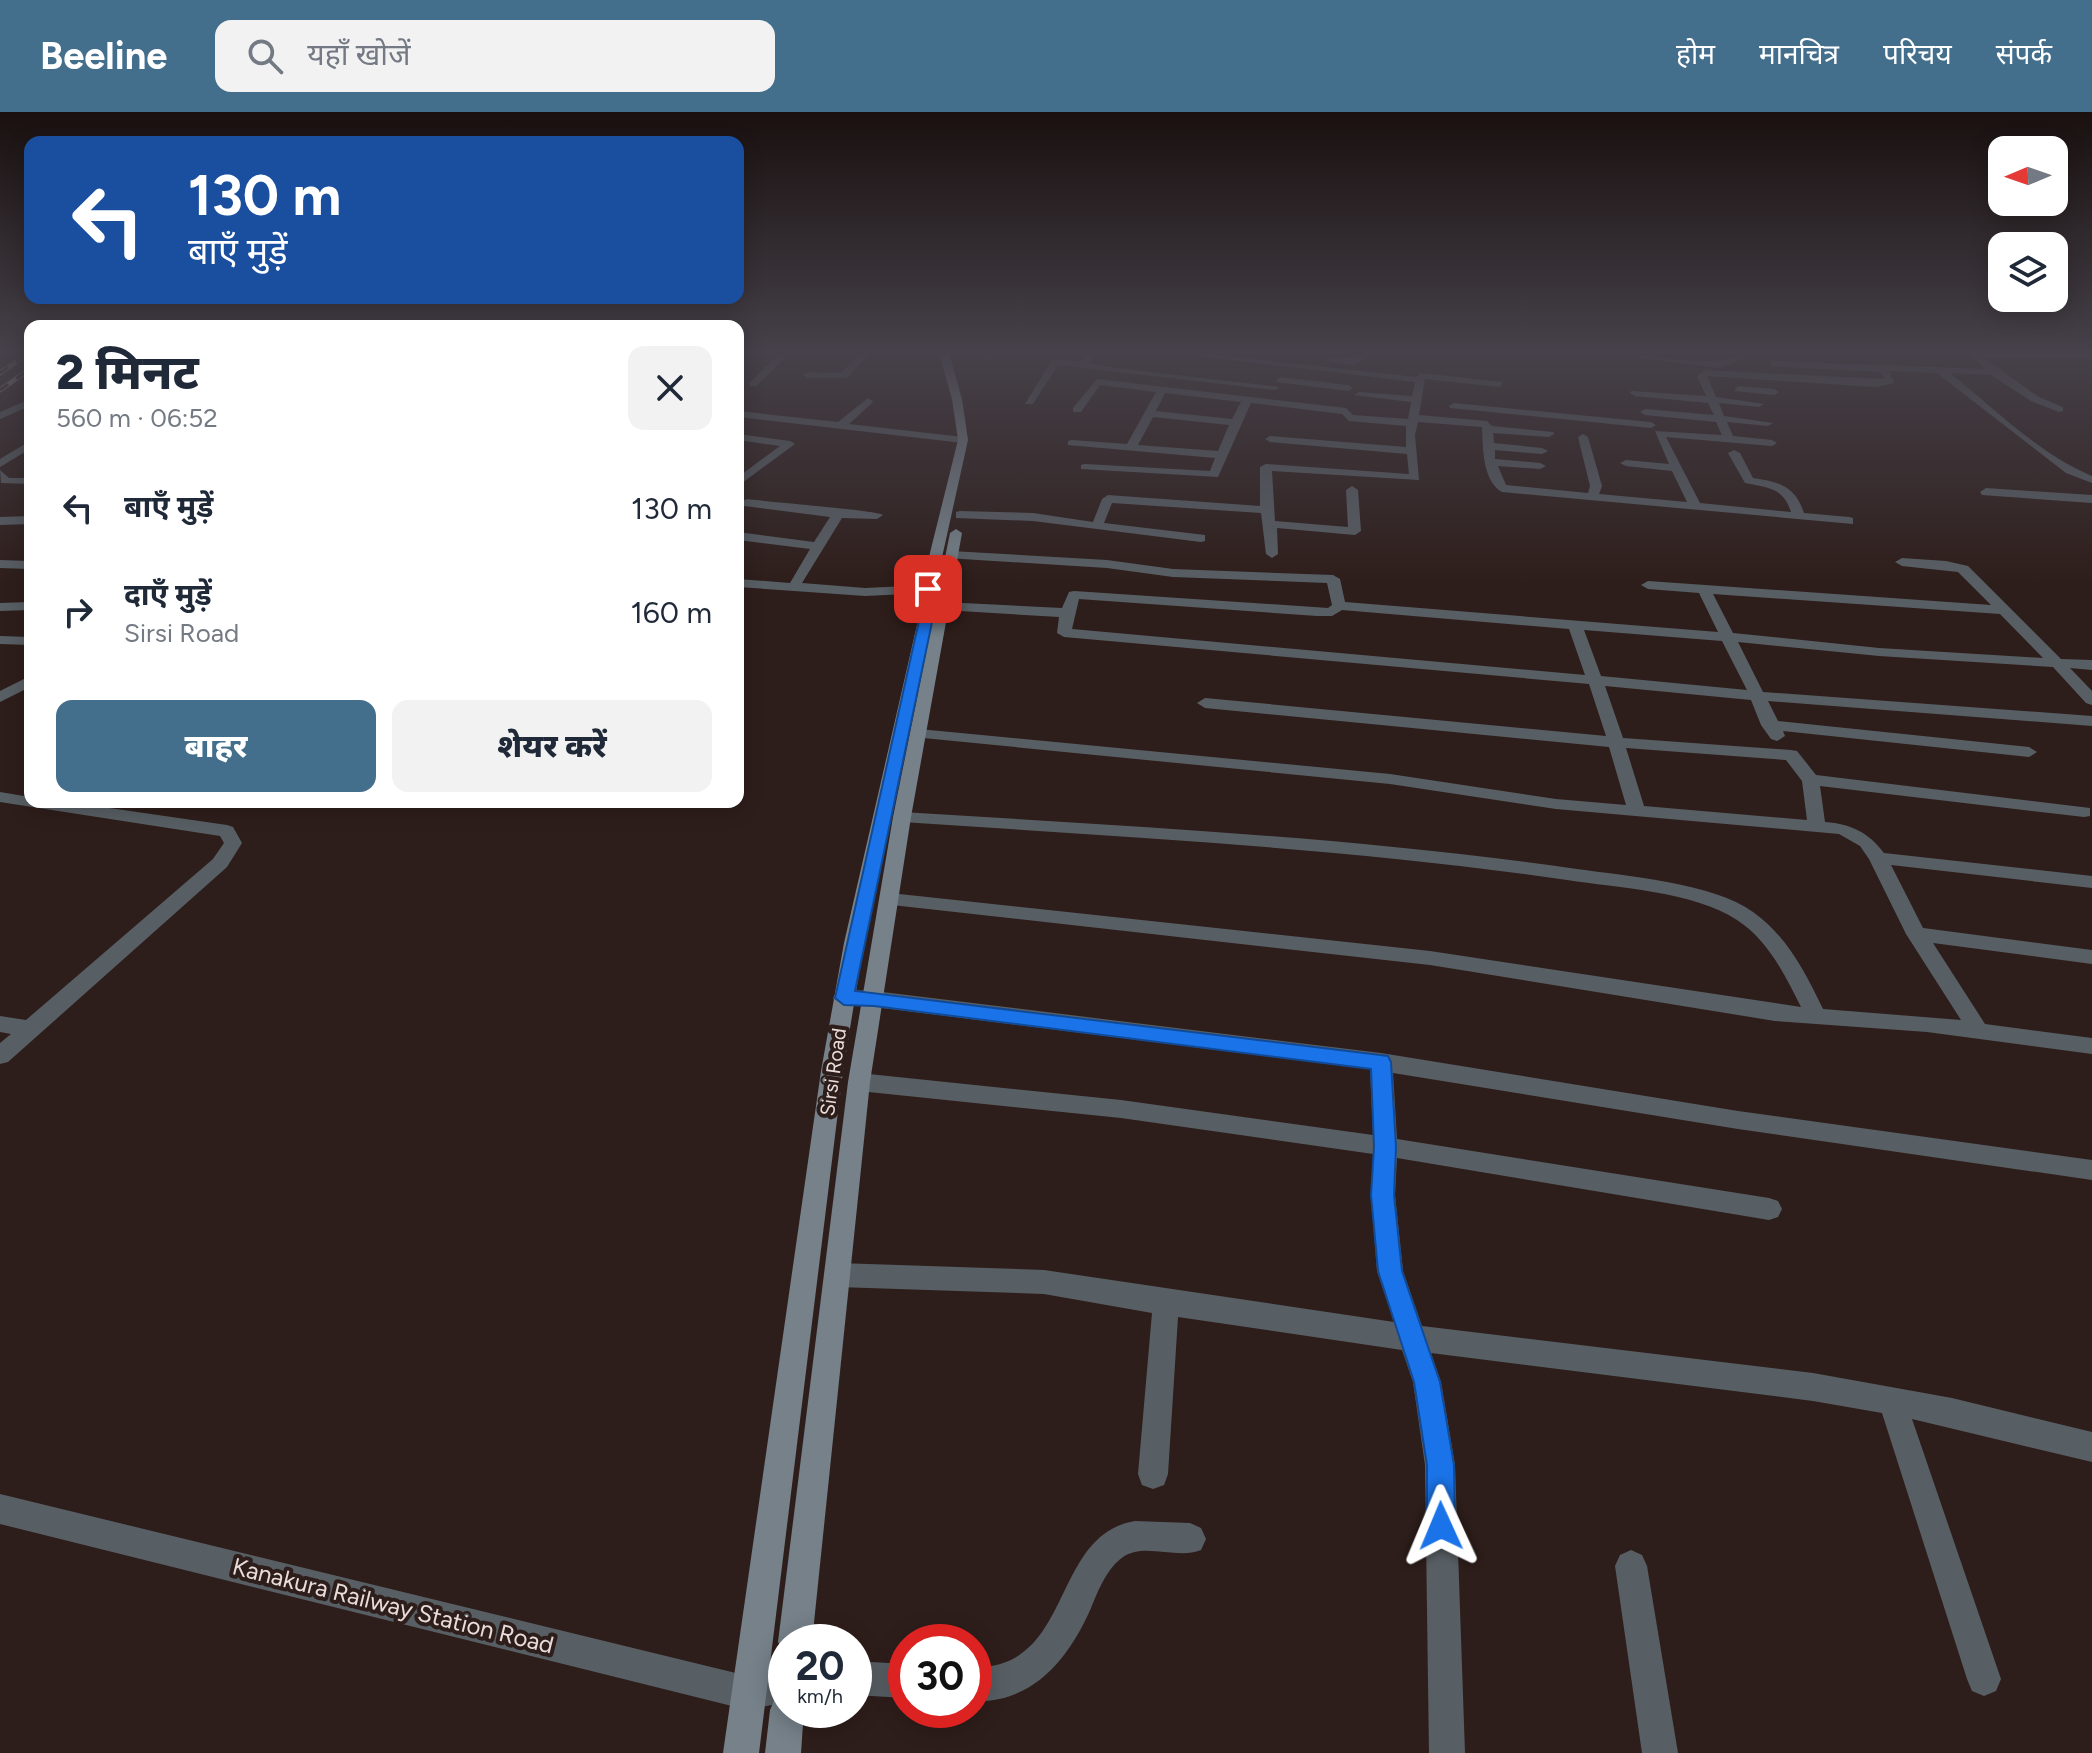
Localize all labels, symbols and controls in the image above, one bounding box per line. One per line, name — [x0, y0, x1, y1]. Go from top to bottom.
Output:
search box — [215, 20, 775, 92]
text: Beeline — [40, 33, 167, 79]
icon: search — [243, 34, 287, 78]
text: यहाँ खोजें — [307, 36, 410, 73]
text: होम — [1676, 37, 1715, 71]
text: मानचित्र — [1759, 37, 1839, 71]
text: परिचय — [1883, 37, 1952, 71]
text: संपर्क — [1996, 37, 2052, 71]
north arrow — [1988, 136, 2068, 216]
map controls — [1988, 136, 2068, 312]
text: 130 m — [188, 162, 341, 229]
icon: left — [56, 168, 160, 272]
text: बाएँ मुड़ें — [188, 230, 287, 273]
button: layers — [1988, 232, 2068, 312]
text: 2 मिनट — [56, 343, 199, 401]
button: close — [628, 346, 712, 430]
text: 560 m · 06:52 — [56, 402, 218, 434]
icon: left — [56, 486, 100, 530]
text: बाएँ मुड़ें — [124, 488, 213, 525]
text: 130 m — [631, 490, 712, 527]
pin — [894, 555, 962, 623]
icon: arrive — [906, 567, 950, 611]
text: दाएँ मुड़ें — [124, 576, 212, 613]
icon: right — [56, 590, 100, 634]
text: 160 m — [630, 594, 712, 631]
text: Sirsi Road — [124, 617, 239, 649]
button: बाहर — [56, 700, 376, 792]
button: शेयर करें — [392, 700, 712, 792]
street label: Sirsi Road — [815, 1026, 851, 1118]
position arrow — [1399, 1484, 1483, 1568]
street label: Kanakura Railway Station Road — [230, 1552, 557, 1660]
speed limit sign: 30 — [888, 1624, 992, 1728]
text: 20 — [795, 1642, 845, 1690]
text: km/h — [797, 1684, 843, 1708]

